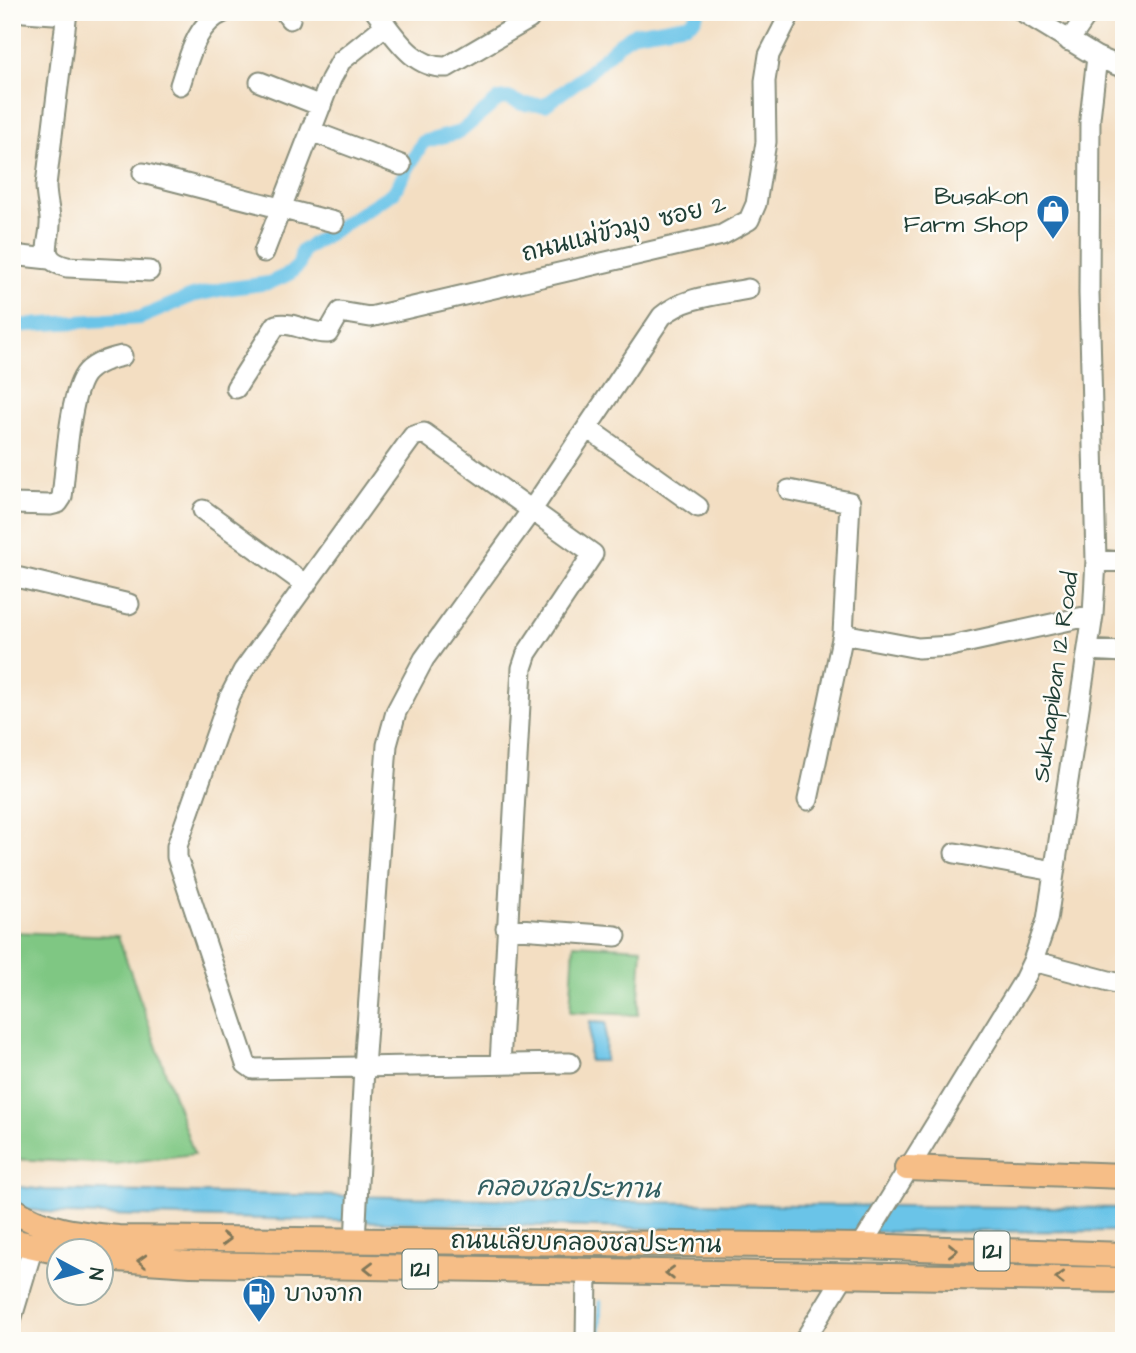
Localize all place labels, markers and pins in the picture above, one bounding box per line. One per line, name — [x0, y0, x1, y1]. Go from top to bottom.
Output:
place label: Busakon Farm Shop — [903, 180, 1028, 242]
shop icon: Busakon Farm Shop — [1034, 192, 1072, 241]
fuel station icon: บางจาก — [240, 1275, 278, 1324]
place label: บางจาก — [284, 1277, 363, 1311]

